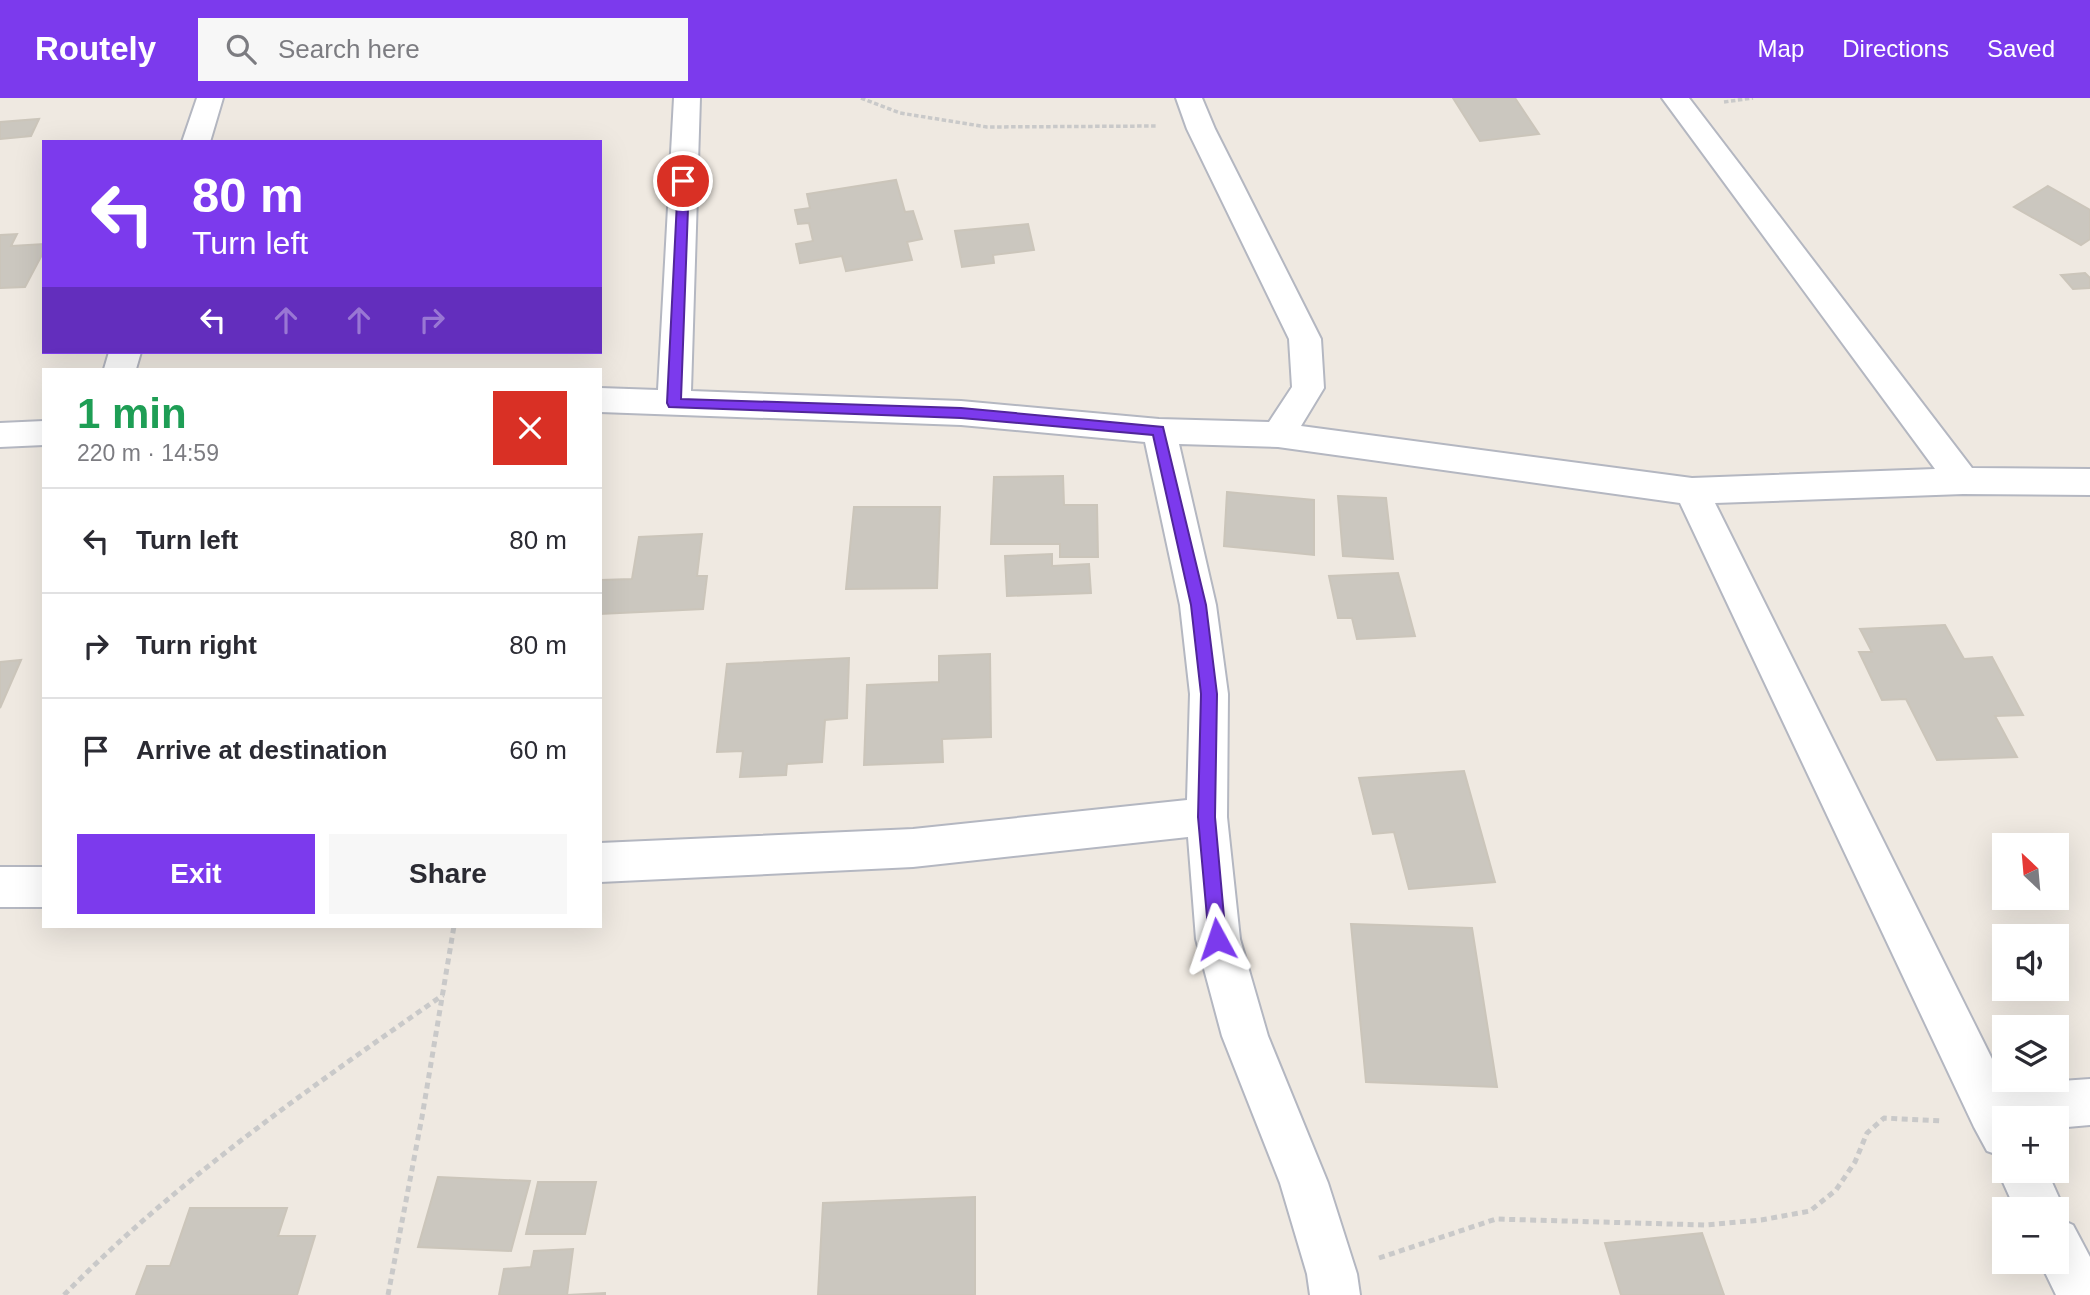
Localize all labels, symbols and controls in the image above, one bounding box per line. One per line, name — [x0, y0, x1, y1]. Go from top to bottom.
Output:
search box — [198, 18, 688, 81]
text: Routely — [35, 30, 156, 67]
icon: search — [222, 30, 260, 68]
text: Search here — [278, 34, 420, 64]
text: Map — [1758, 35, 1804, 62]
text: Directions — [1842, 35, 1949, 62]
text: Saved — [1987, 35, 2055, 62]
pin — [653, 151, 713, 211]
icon: arrive — [664, 162, 702, 200]
icon: left — [77, 168, 168, 259]
text: 80 m — [192, 168, 304, 222]
text: Turn left — [192, 225, 308, 261]
icon: left — [194, 301, 232, 339]
icon: ahead — [267, 301, 305, 339]
icon: ahead — [340, 301, 378, 339]
icon: right — [413, 301, 451, 339]
text: 1 min — [77, 390, 187, 437]
button: close — [493, 391, 567, 465]
text: 220 m · 14:59 — [77, 440, 219, 466]
icon: left — [77, 522, 115, 560]
text: Turn left — [136, 525, 238, 555]
text: 80 m — [509, 525, 567, 555]
icon: right — [77, 627, 115, 665]
text: Turn right — [136, 630, 257, 660]
text: 80 m — [509, 630, 567, 660]
icon: arrive — [77, 732, 115, 770]
text: Arrive at destination — [136, 735, 387, 765]
text: 60 m — [509, 735, 567, 765]
north arrow — [1992, 833, 2068, 910]
map controls — [1992, 833, 2069, 1274]
button: Exit — [77, 834, 315, 914]
button: Share — [329, 834, 567, 914]
position arrow — [1180, 902, 1254, 976]
button: sound — [1992, 924, 2069, 1001]
button: layers — [1992, 1015, 2069, 1092]
button: + — [1992, 1106, 2069, 1183]
button: − — [1992, 1197, 2069, 1274]

